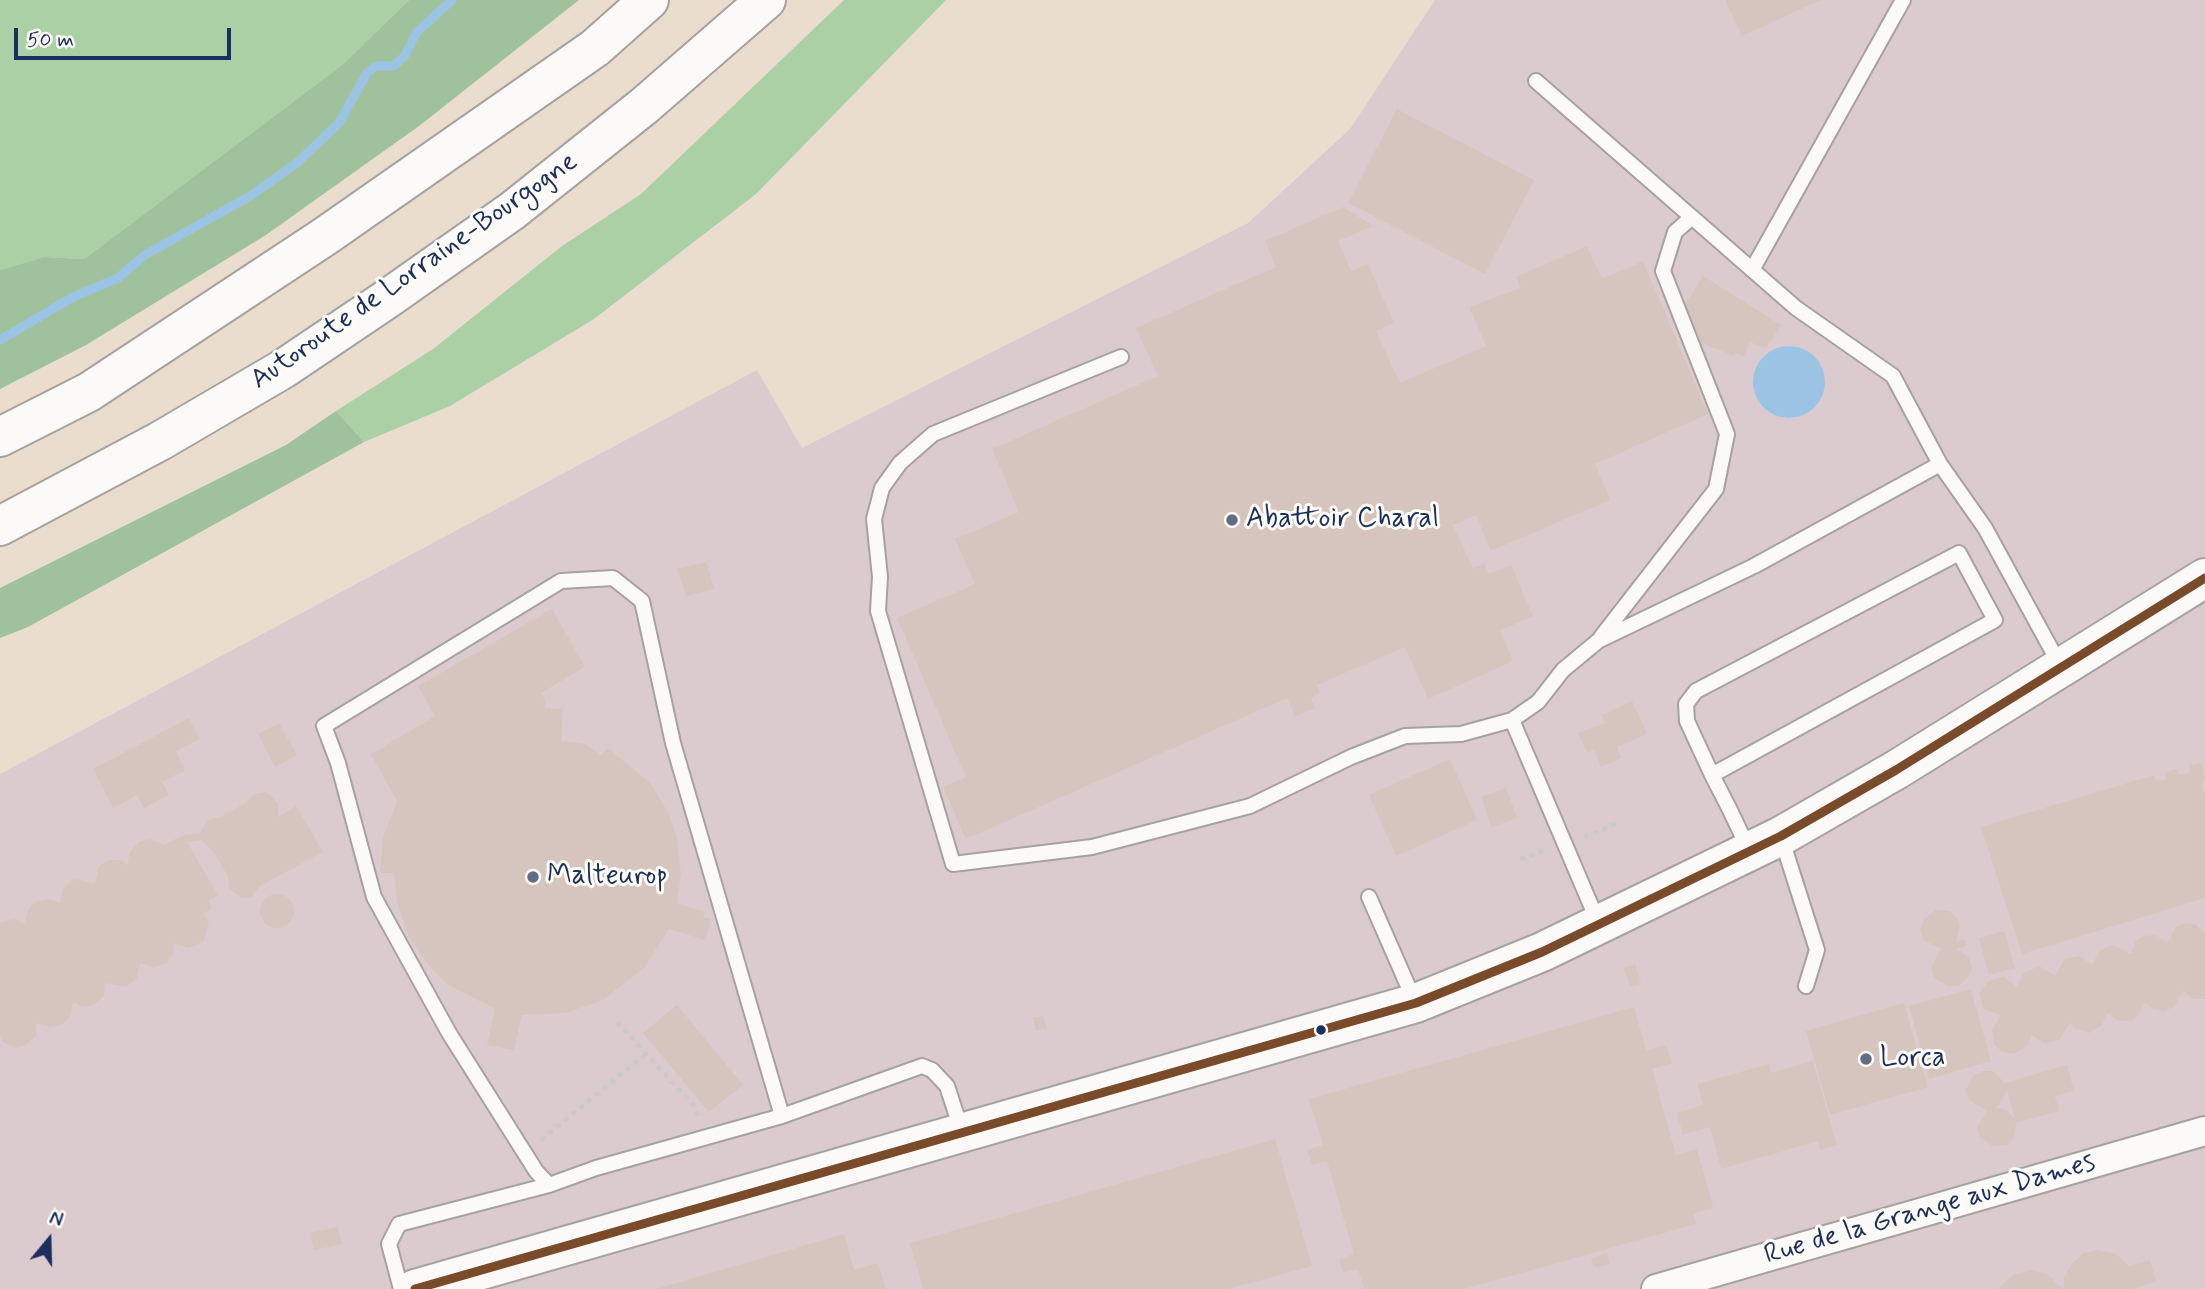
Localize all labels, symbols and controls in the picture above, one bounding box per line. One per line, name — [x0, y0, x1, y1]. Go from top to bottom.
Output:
scale bar — [18, 14, 234, 58]
text: 50 m — [27, 26, 74, 54]
street label: Autoroute de Lorraine-Bourgogne — [245, 146, 585, 398]
place label: Abattoir Charal — [1246, 503, 1439, 537]
marker: Abattoir Charal — [1224, 512, 1240, 528]
place label: Malteurop — [547, 860, 668, 894]
marker: Malteurop — [525, 869, 541, 885]
unlabelled marker — [1314, 1023, 1328, 1037]
place label: Lorca — [1880, 1042, 1946, 1076]
marker: Lorca — [1858, 1051, 1874, 1067]
street label: Rue de la Grange aux Dames — [1761, 1147, 2099, 1273]
north arrow — [14, 1205, 84, 1275]
text: N — [46, 1206, 66, 1234]

